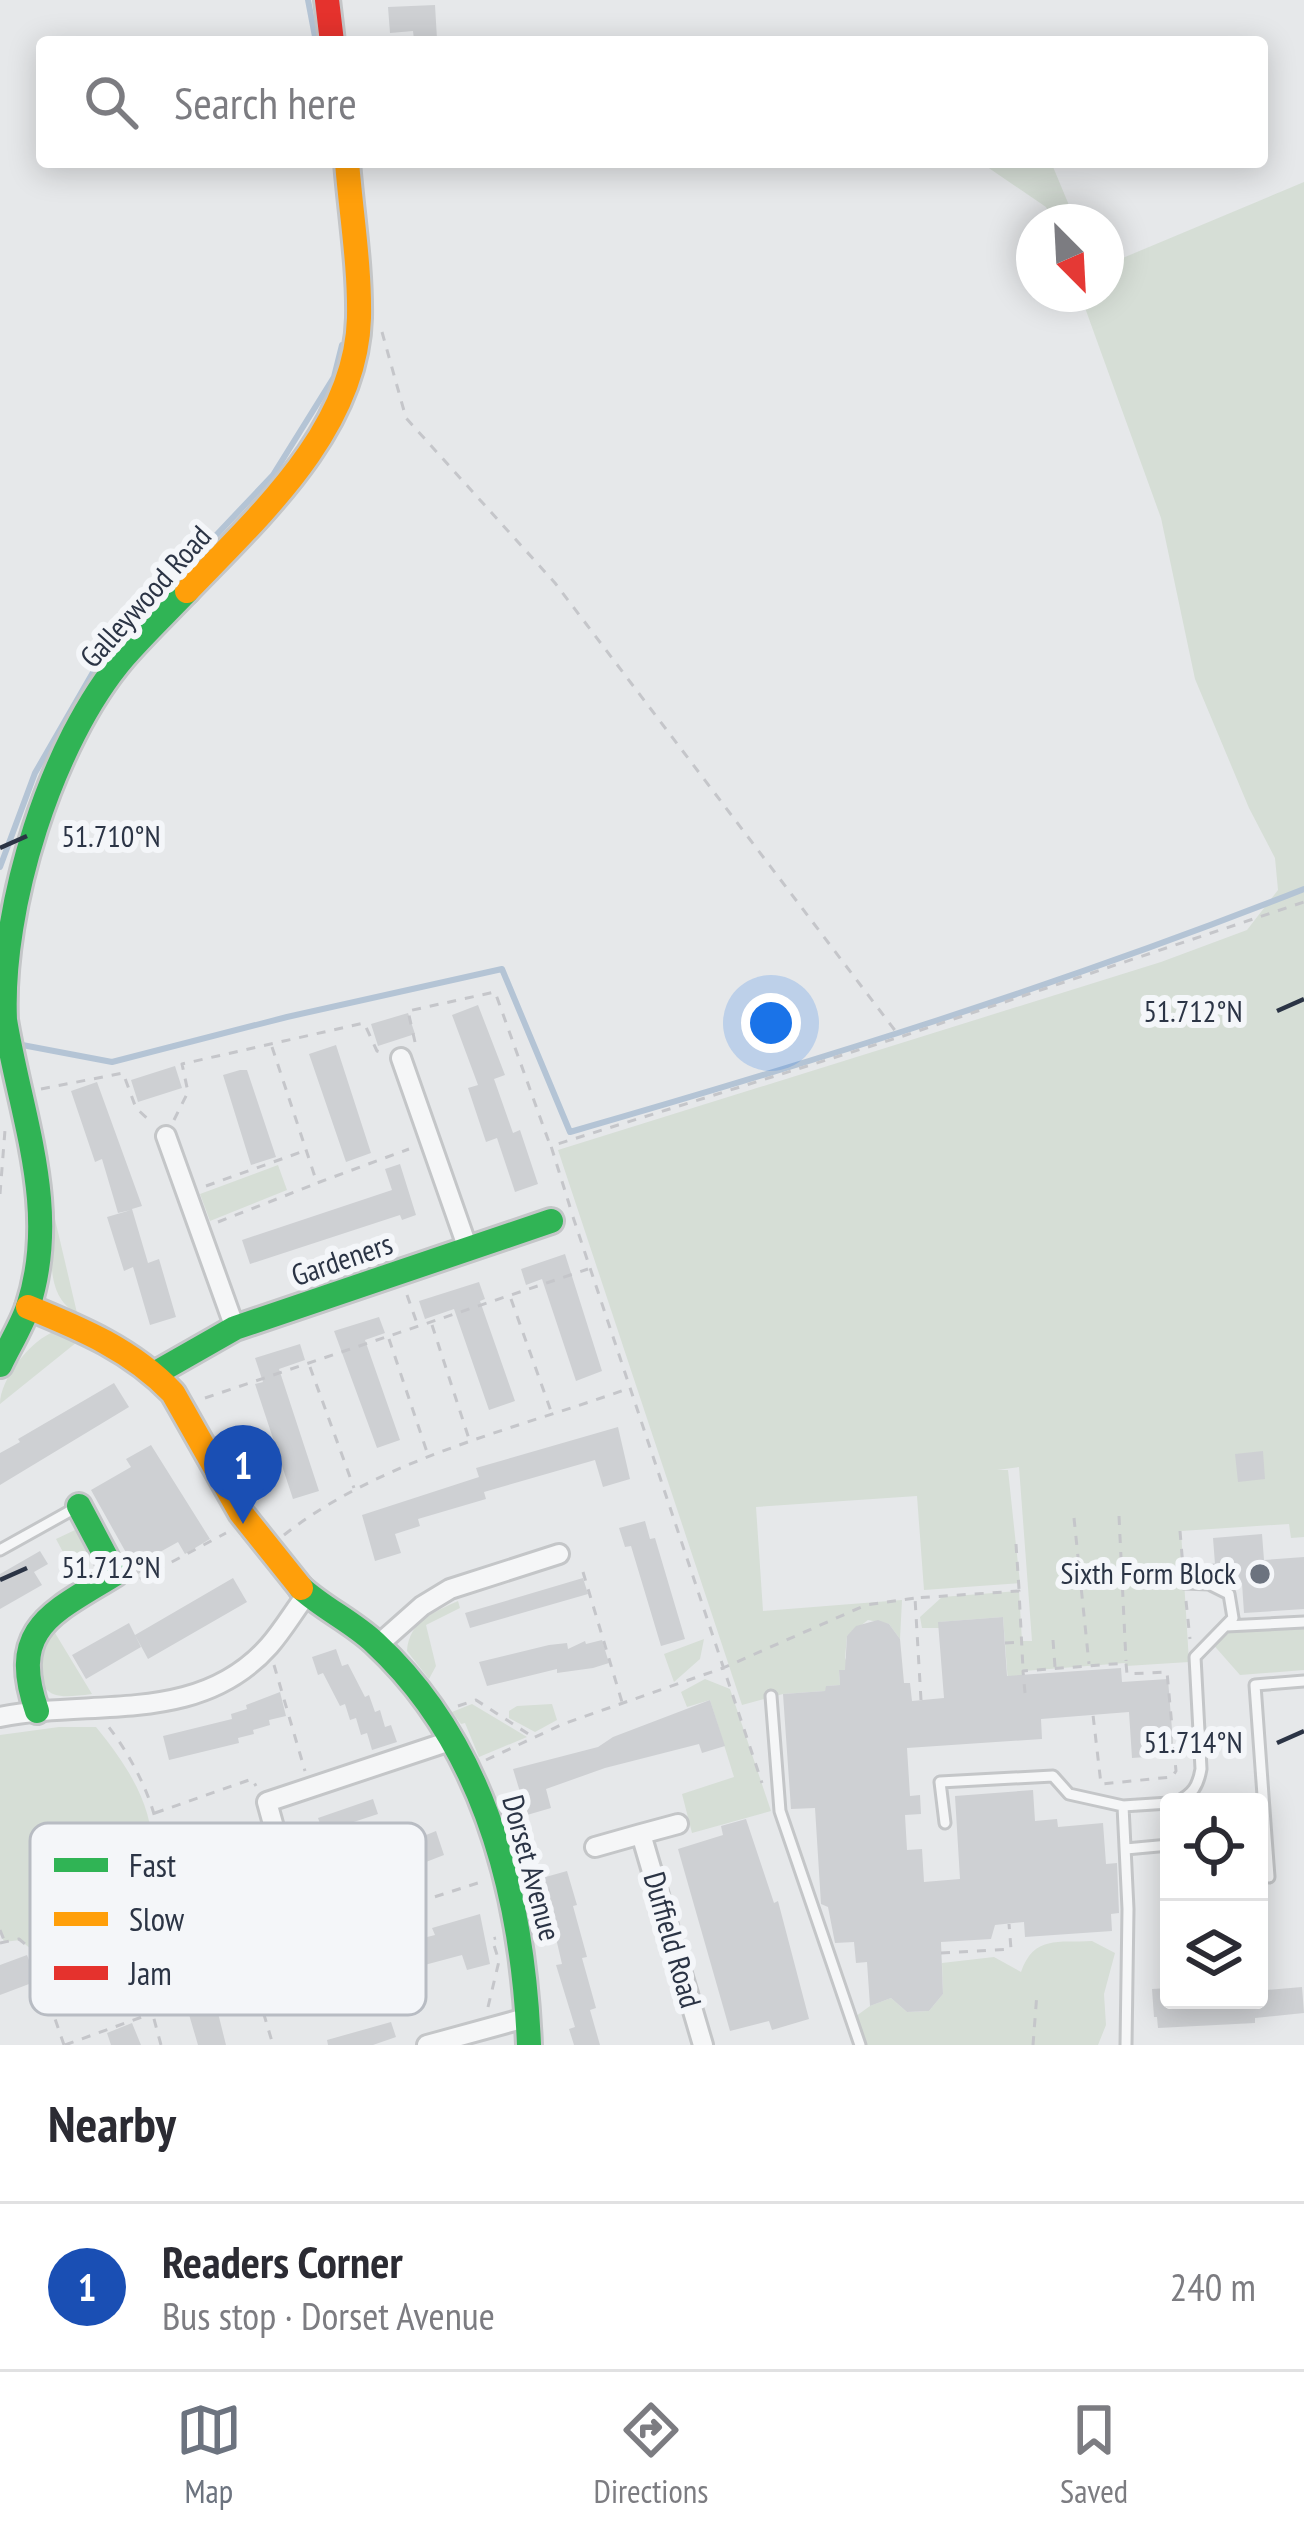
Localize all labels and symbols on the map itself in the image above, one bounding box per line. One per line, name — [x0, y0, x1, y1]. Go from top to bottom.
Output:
north arrow — [1016, 204, 1124, 312]
street label: Galleywood Road — [71, 517, 219, 675]
text: 51.710°N — [61, 816, 161, 855]
text: 51.712°N — [1143, 991, 1243, 1030]
your location — [741, 993, 801, 1053]
street label: Gardeners — [286, 1223, 397, 1294]
pin: 1 — [204, 1425, 282, 1524]
text: 51.712°N — [61, 1547, 161, 1586]
place label: Sixth Form Block — [1061, 1553, 1236, 1592]
marker: Sixth Form Block — [1247, 1561, 1273, 1587]
text: 51.714°N — [1143, 1722, 1243, 1761]
street label: Dorset Avenue — [494, 1791, 571, 1945]
legend — [30, 1823, 426, 2015]
text: Fast — [129, 1843, 176, 1886]
street label: Duffield Road — [635, 1867, 711, 2012]
text: Slow — [129, 1897, 185, 1940]
text: Jam — [128, 1951, 172, 1994]

